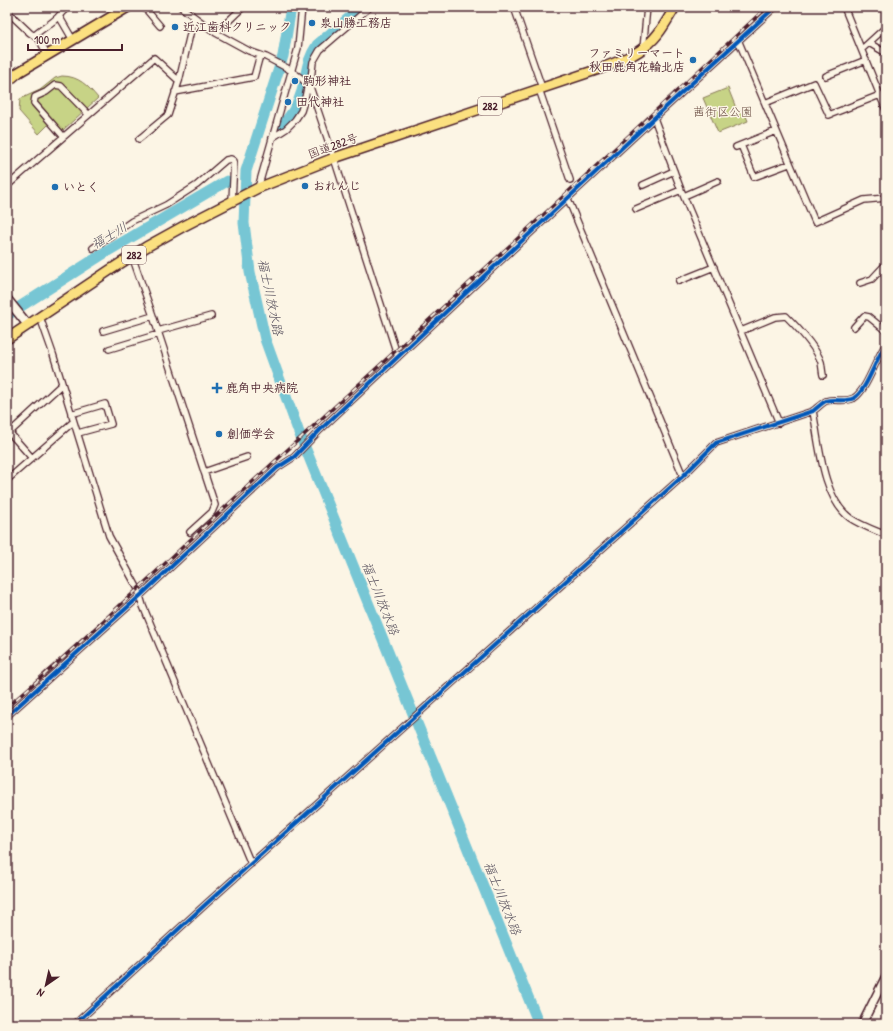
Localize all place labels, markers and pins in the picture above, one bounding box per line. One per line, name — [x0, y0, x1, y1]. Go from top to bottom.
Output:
place label: 泉山勝工務店 — [320, 14, 392, 31]
place label: 近江歯科クリニック — [183, 18, 291, 35]
marker: 泉山勝工務店 — [307, 18, 317, 28]
marker: 近江歯科クリニック — [170, 22, 180, 32]
place label: ファミリーマート 秋田鹿角花輪北店 — [589, 44, 685, 75]
marker: ファミリーマート 秋田鹿角花輪北店 — [688, 55, 698, 65]
place label: 駒形神社 — [303, 72, 351, 89]
marker: 駒形神社 — [290, 76, 300, 86]
place label: 田代神社 — [296, 93, 344, 110]
marker: 田代神社 — [283, 97, 293, 107]
place label: おれんじ — [313, 177, 361, 194]
place label: いとく — [63, 178, 99, 195]
marker: おれんじ — [300, 181, 310, 191]
marker: いとく — [50, 182, 60, 192]
place label: 鹿角中央病院 — [226, 379, 298, 396]
marker: 鹿角中央病院 — [211, 382, 223, 394]
place label: 創価学会 — [227, 425, 275, 442]
marker: 創価学会 — [214, 429, 224, 439]

